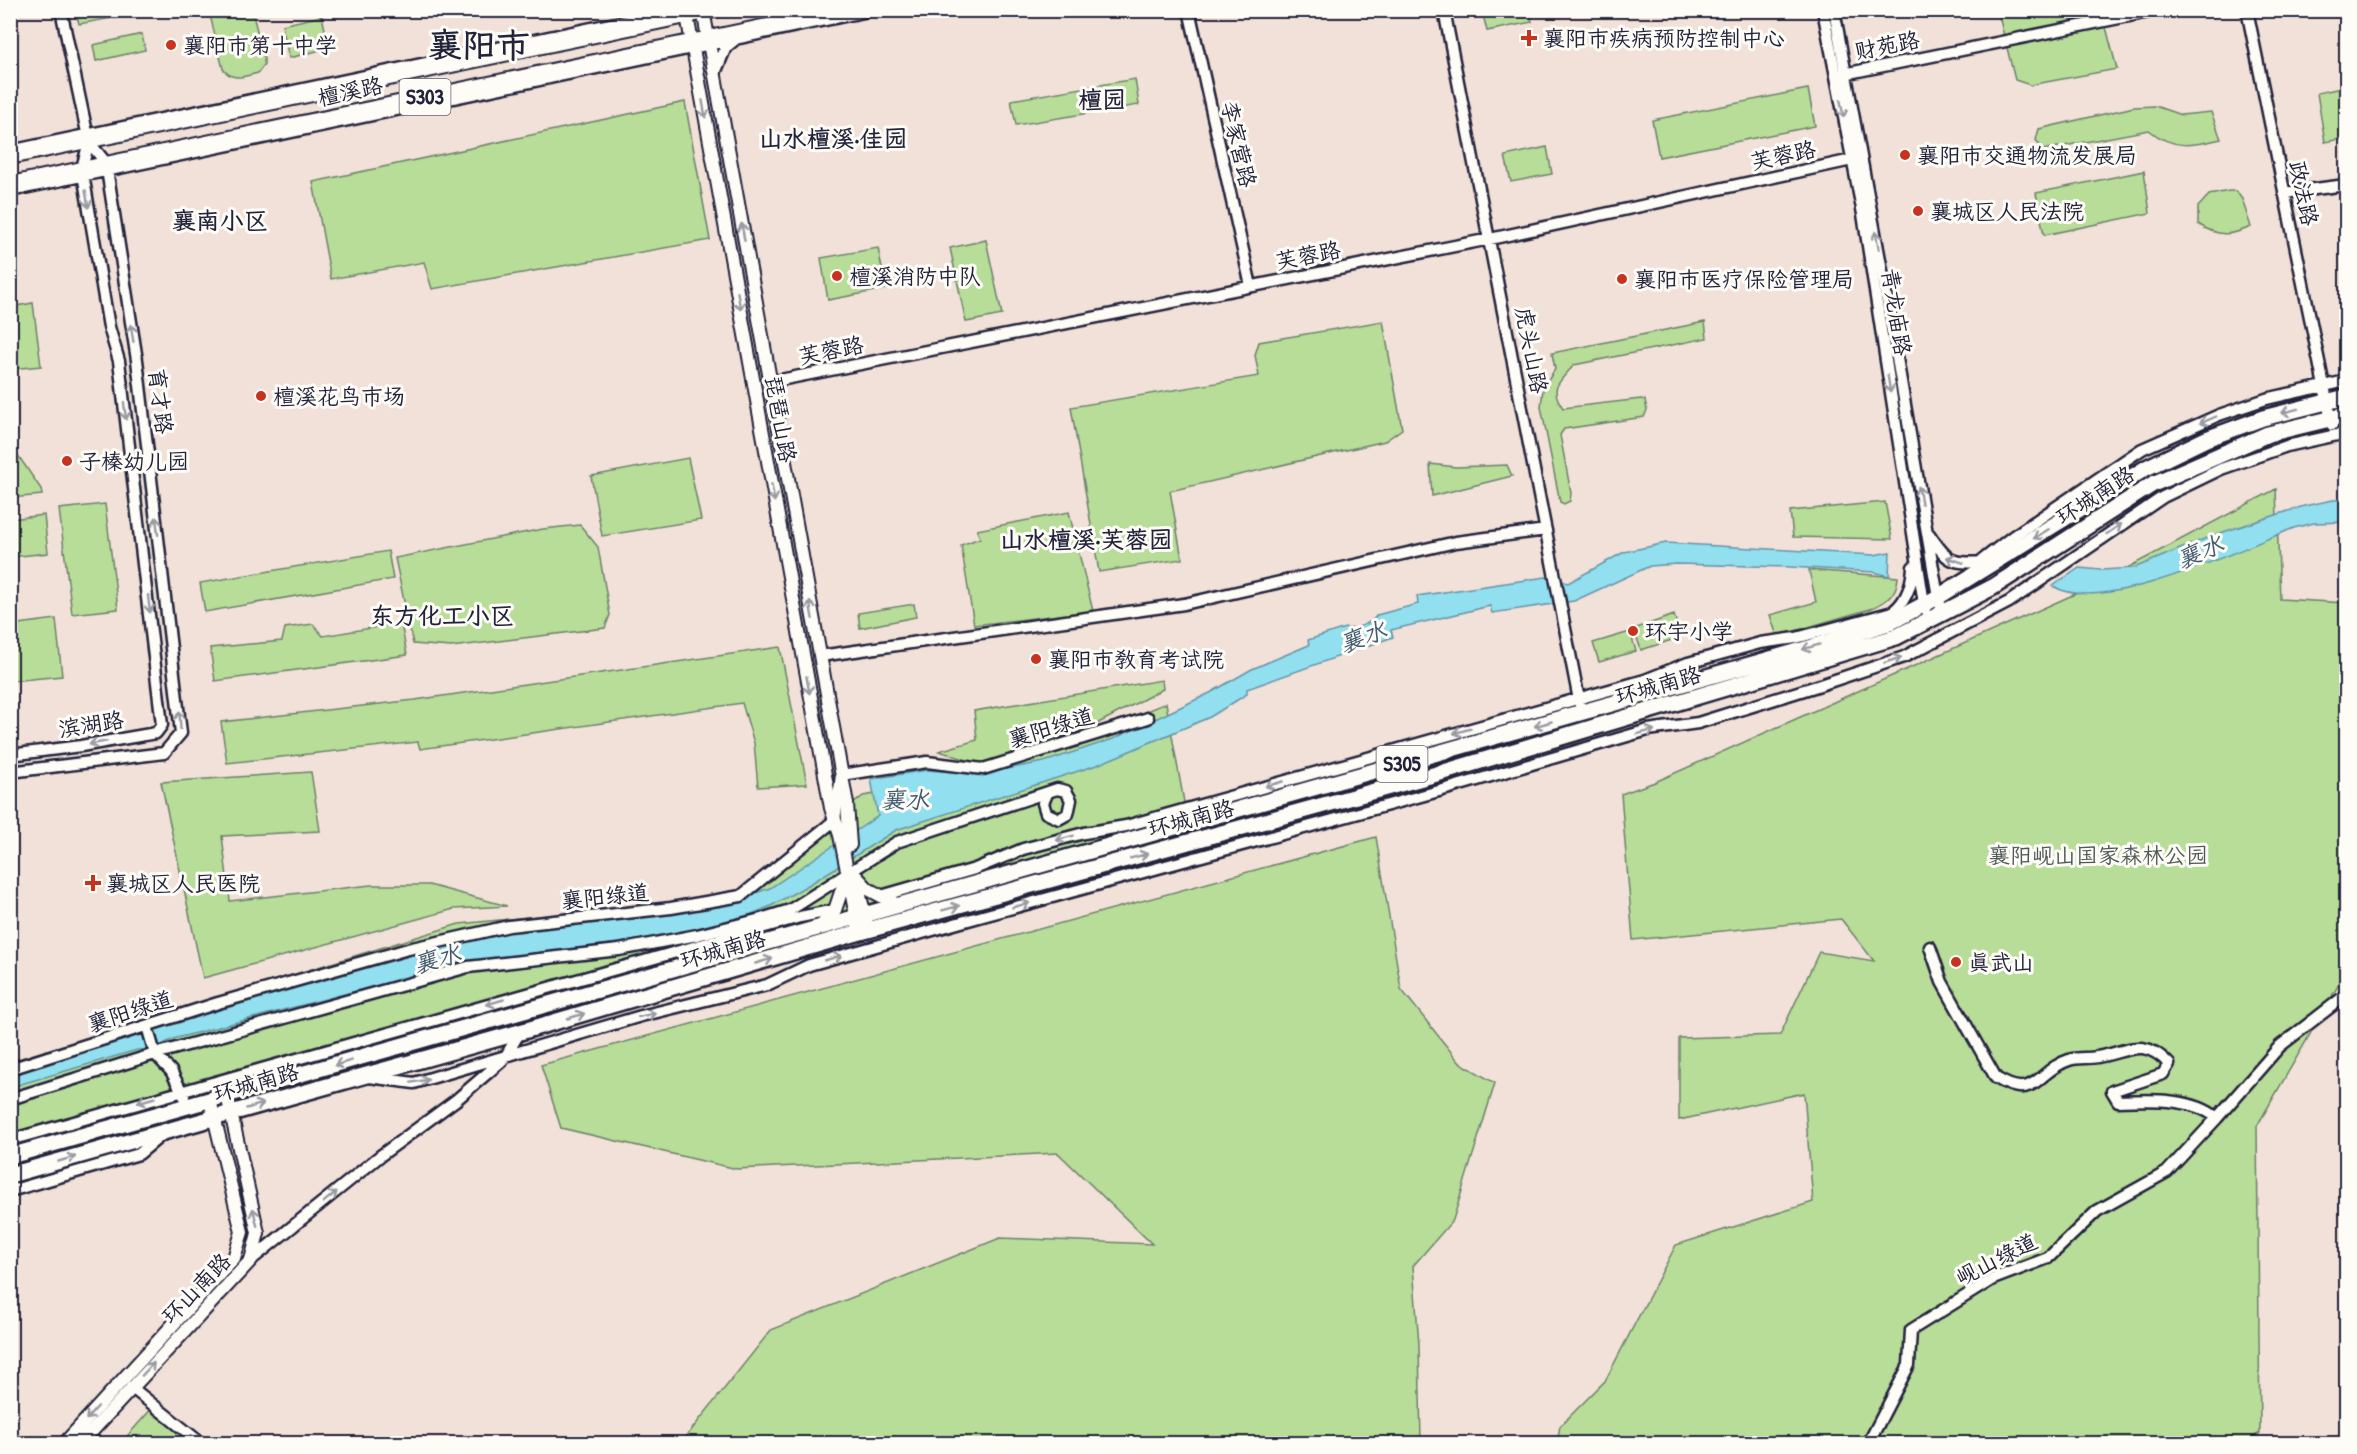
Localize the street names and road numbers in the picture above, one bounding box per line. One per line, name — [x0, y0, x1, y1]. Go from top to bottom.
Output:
street label: 财苑路 — [1852, 24, 1922, 66]
street label: 檀溪路 — [315, 69, 385, 113]
road number: S303 — [400, 79, 450, 115]
street label: 李家营路 — [1214, 98, 1264, 190]
street label: 芙蓉路 — [1748, 133, 1818, 177]
street label: 政法路 — [2282, 158, 2326, 228]
street label: 芙蓉路 — [1273, 234, 1343, 276]
street label: 青龙庙路 — [1875, 266, 1919, 358]
street label: 虎头山路 — [1509, 304, 1555, 396]
street label: 芙蓉路 — [796, 329, 866, 371]
street label: 育才路 — [142, 366, 180, 436]
street label: 琵琶山路 — [759, 373, 803, 465]
street label: 环城南路 — [2050, 458, 2140, 532]
street label: 环城南路 — [1612, 658, 1704, 712]
street label: 襄阳绿道 — [1005, 700, 1097, 754]
street label: 滨湖路 — [56, 704, 126, 744]
road number: S305 — [1376, 746, 1428, 782]
street label: 环城南路 — [1145, 792, 1237, 844]
street label: 襄阳绿道 — [560, 876, 650, 916]
street label: 环城南路 — [677, 922, 769, 976]
street label: 襄阳绿道 — [84, 983, 176, 1039]
street label: 环城南路 — [210, 1055, 302, 1109]
street label: 岘山绿道 — [1950, 1226, 2042, 1292]
street label: 环山南路 — [155, 1246, 237, 1330]

